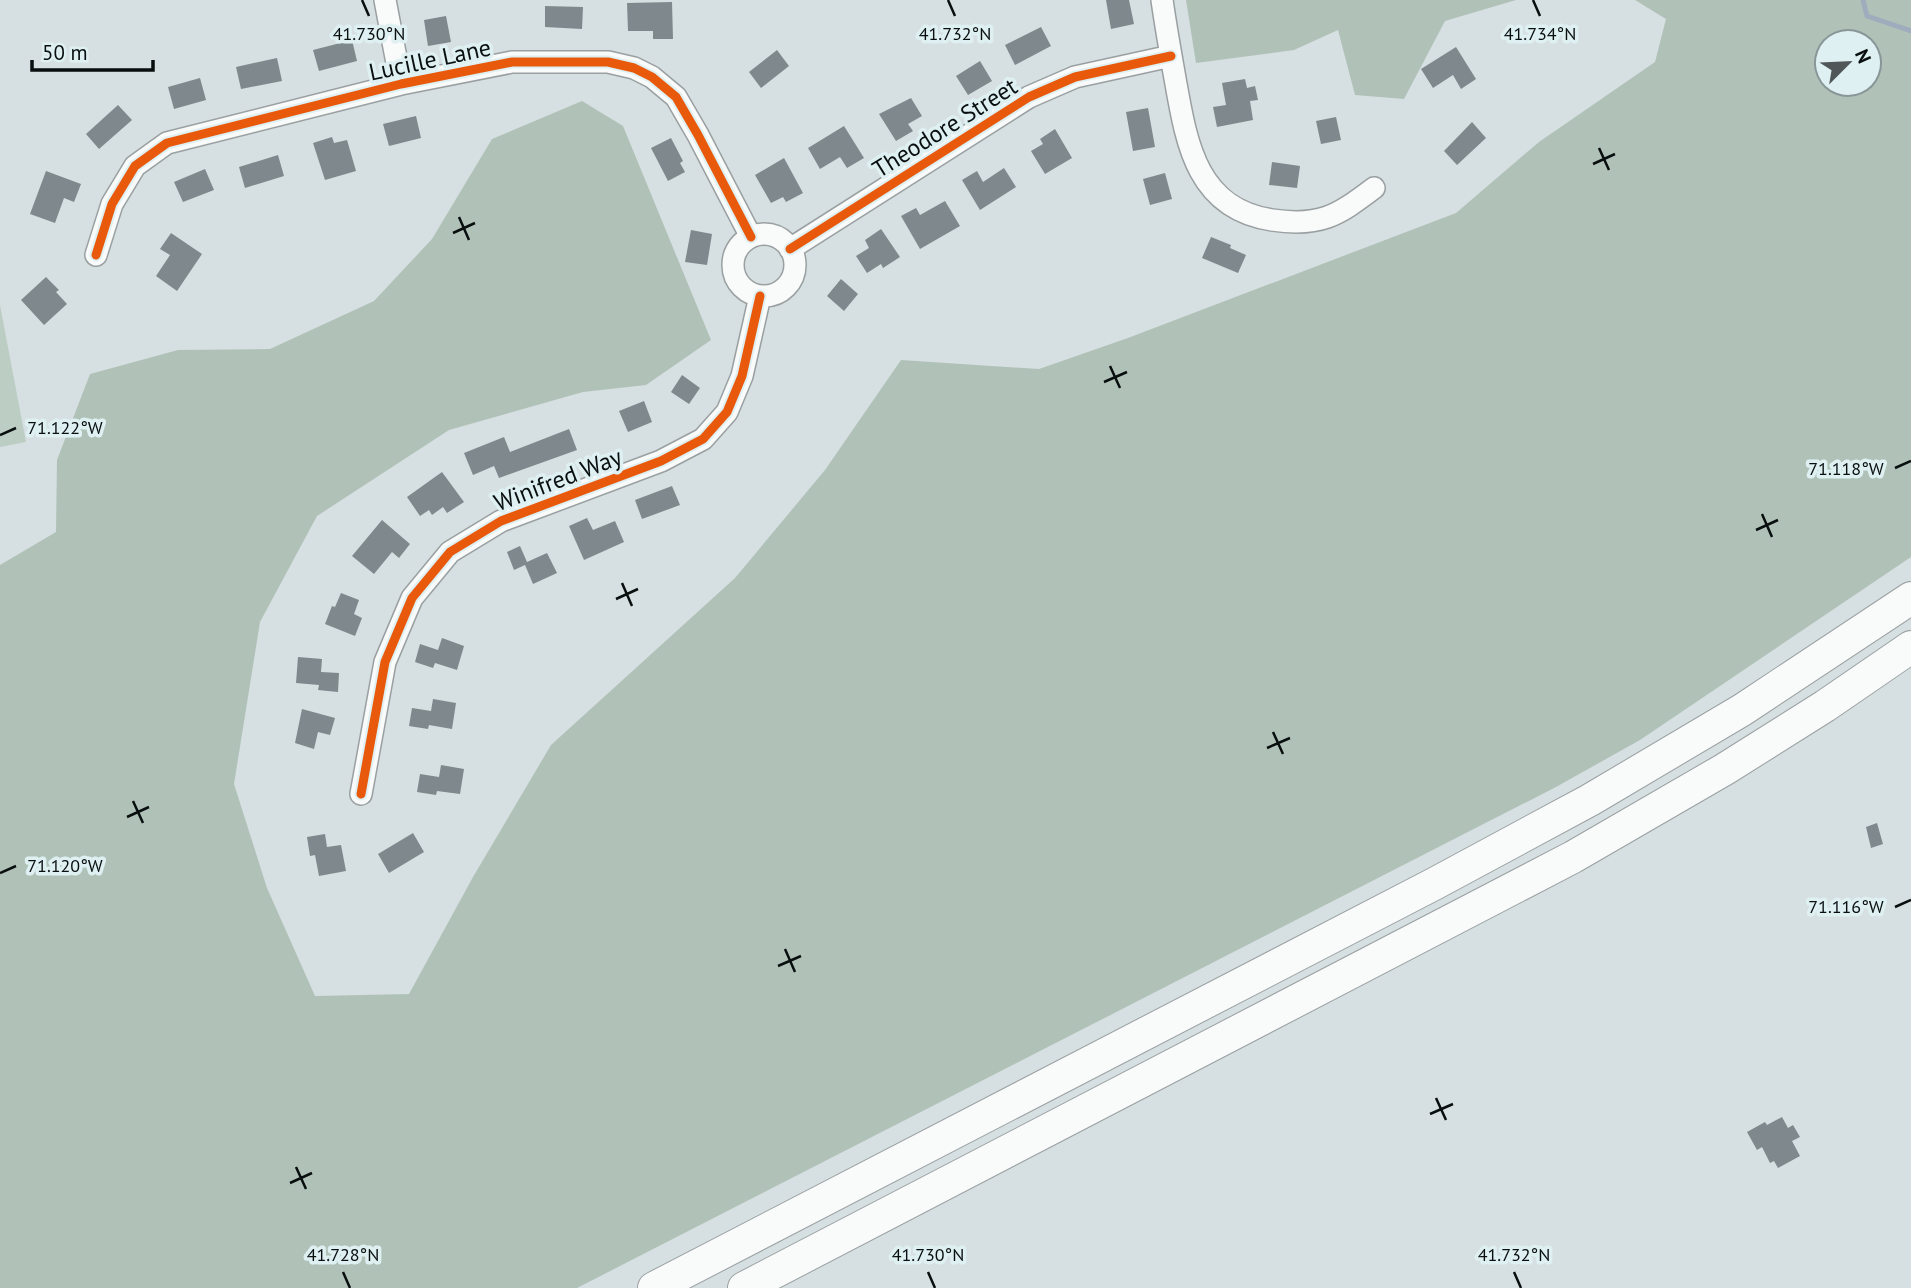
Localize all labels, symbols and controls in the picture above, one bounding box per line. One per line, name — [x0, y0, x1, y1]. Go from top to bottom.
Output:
text: 41.730°N — [333, 22, 405, 45]
text: 41.732°N — [919, 22, 991, 45]
text: 41.734°N — [1504, 22, 1576, 45]
scale bar — [32, 28, 152, 72]
north arrow — [1813, 28, 1883, 98]
street label: Lucille Lane — [366, 31, 494, 88]
text: 50 m — [42, 39, 88, 66]
text: N — [1850, 46, 1877, 67]
street label: Theodore Street — [867, 71, 1023, 184]
text: 71.122°W — [27, 416, 103, 439]
street label: Winifred Way — [489, 441, 626, 518]
text: 71.118°W — [1808, 457, 1884, 480]
text: 71.120°W — [27, 854, 103, 877]
text: 71.116°W — [1808, 895, 1884, 918]
text: 41.728°N — [307, 1243, 379, 1266]
text: 41.730°N — [892, 1243, 964, 1266]
text: 41.732°N — [1478, 1243, 1550, 1266]

